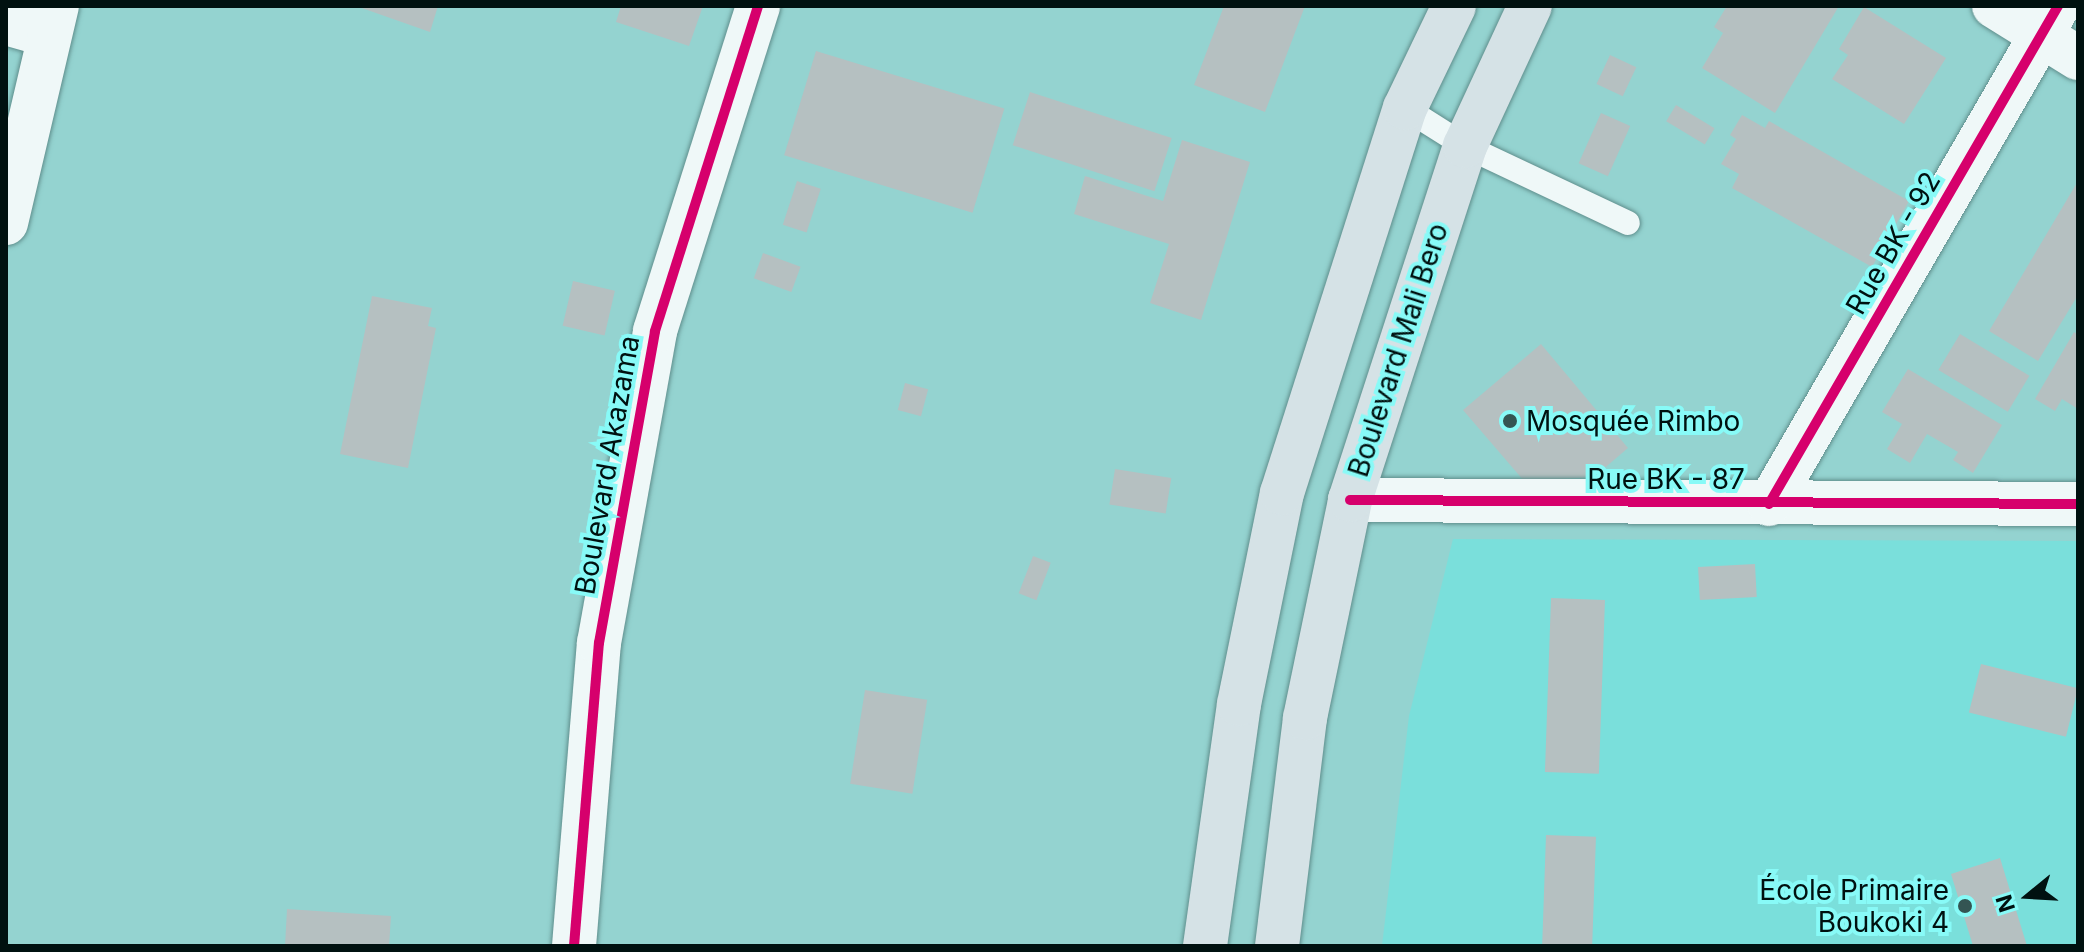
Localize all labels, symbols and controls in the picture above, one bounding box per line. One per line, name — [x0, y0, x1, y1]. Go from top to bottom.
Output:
street label: Rue BK - 92 — [1839, 166, 1947, 320]
street label: Boulevard Mali Bero — [1341, 219, 1455, 481]
street label: Boulevard Akazama — [568, 333, 646, 597]
place label: Mosquée Rimbo — [1526, 404, 1740, 438]
marker: Mosquée Rimbo — [1501, 412, 1519, 430]
street label: Rue BK - 87 — [1587, 462, 1745, 496]
north arrow — [1988, 856, 2068, 936]
place label: École Primaire Boukoki 4 — [1759, 873, 1949, 939]
text: N — [1990, 891, 2020, 915]
marker: École Primaire Boukoki 4 — [1956, 897, 1974, 915]

